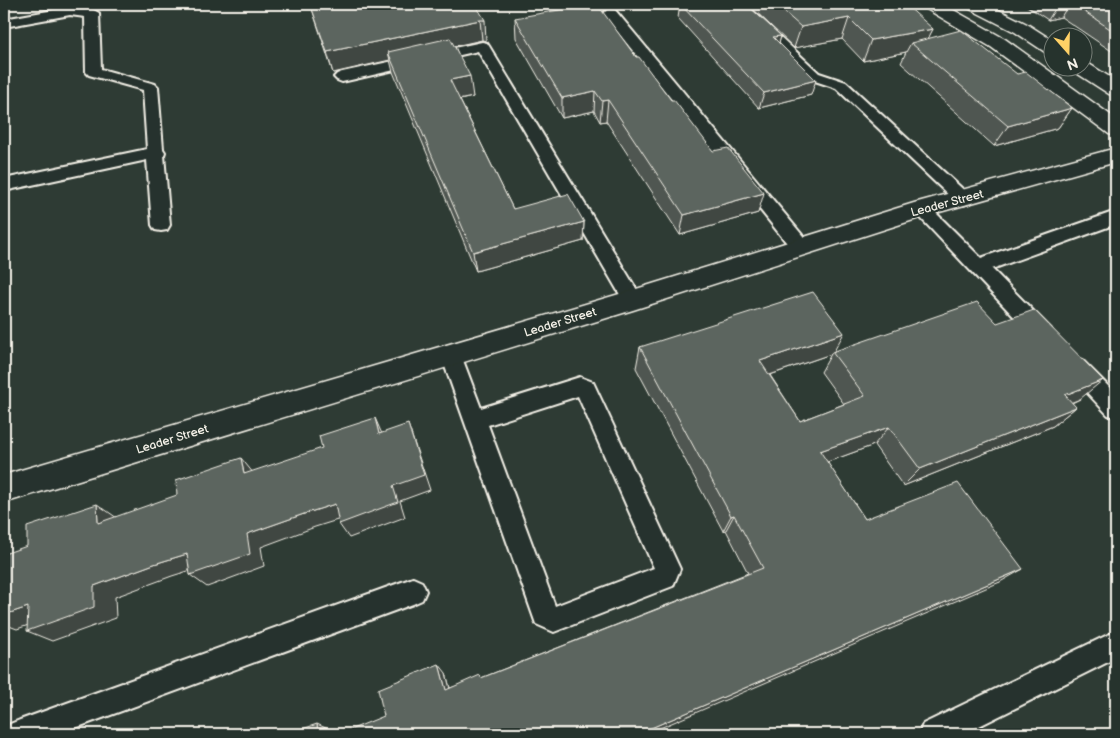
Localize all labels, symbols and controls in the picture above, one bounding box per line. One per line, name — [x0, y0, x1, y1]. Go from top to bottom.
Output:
north arrow — [1042, 28, 1092, 78]
text: N — [1064, 54, 1080, 74]
street label: Leader Street — [909, 186, 985, 220]
street label: Leader Street — [522, 304, 598, 341]
street label: Leader Street — [134, 421, 210, 458]

